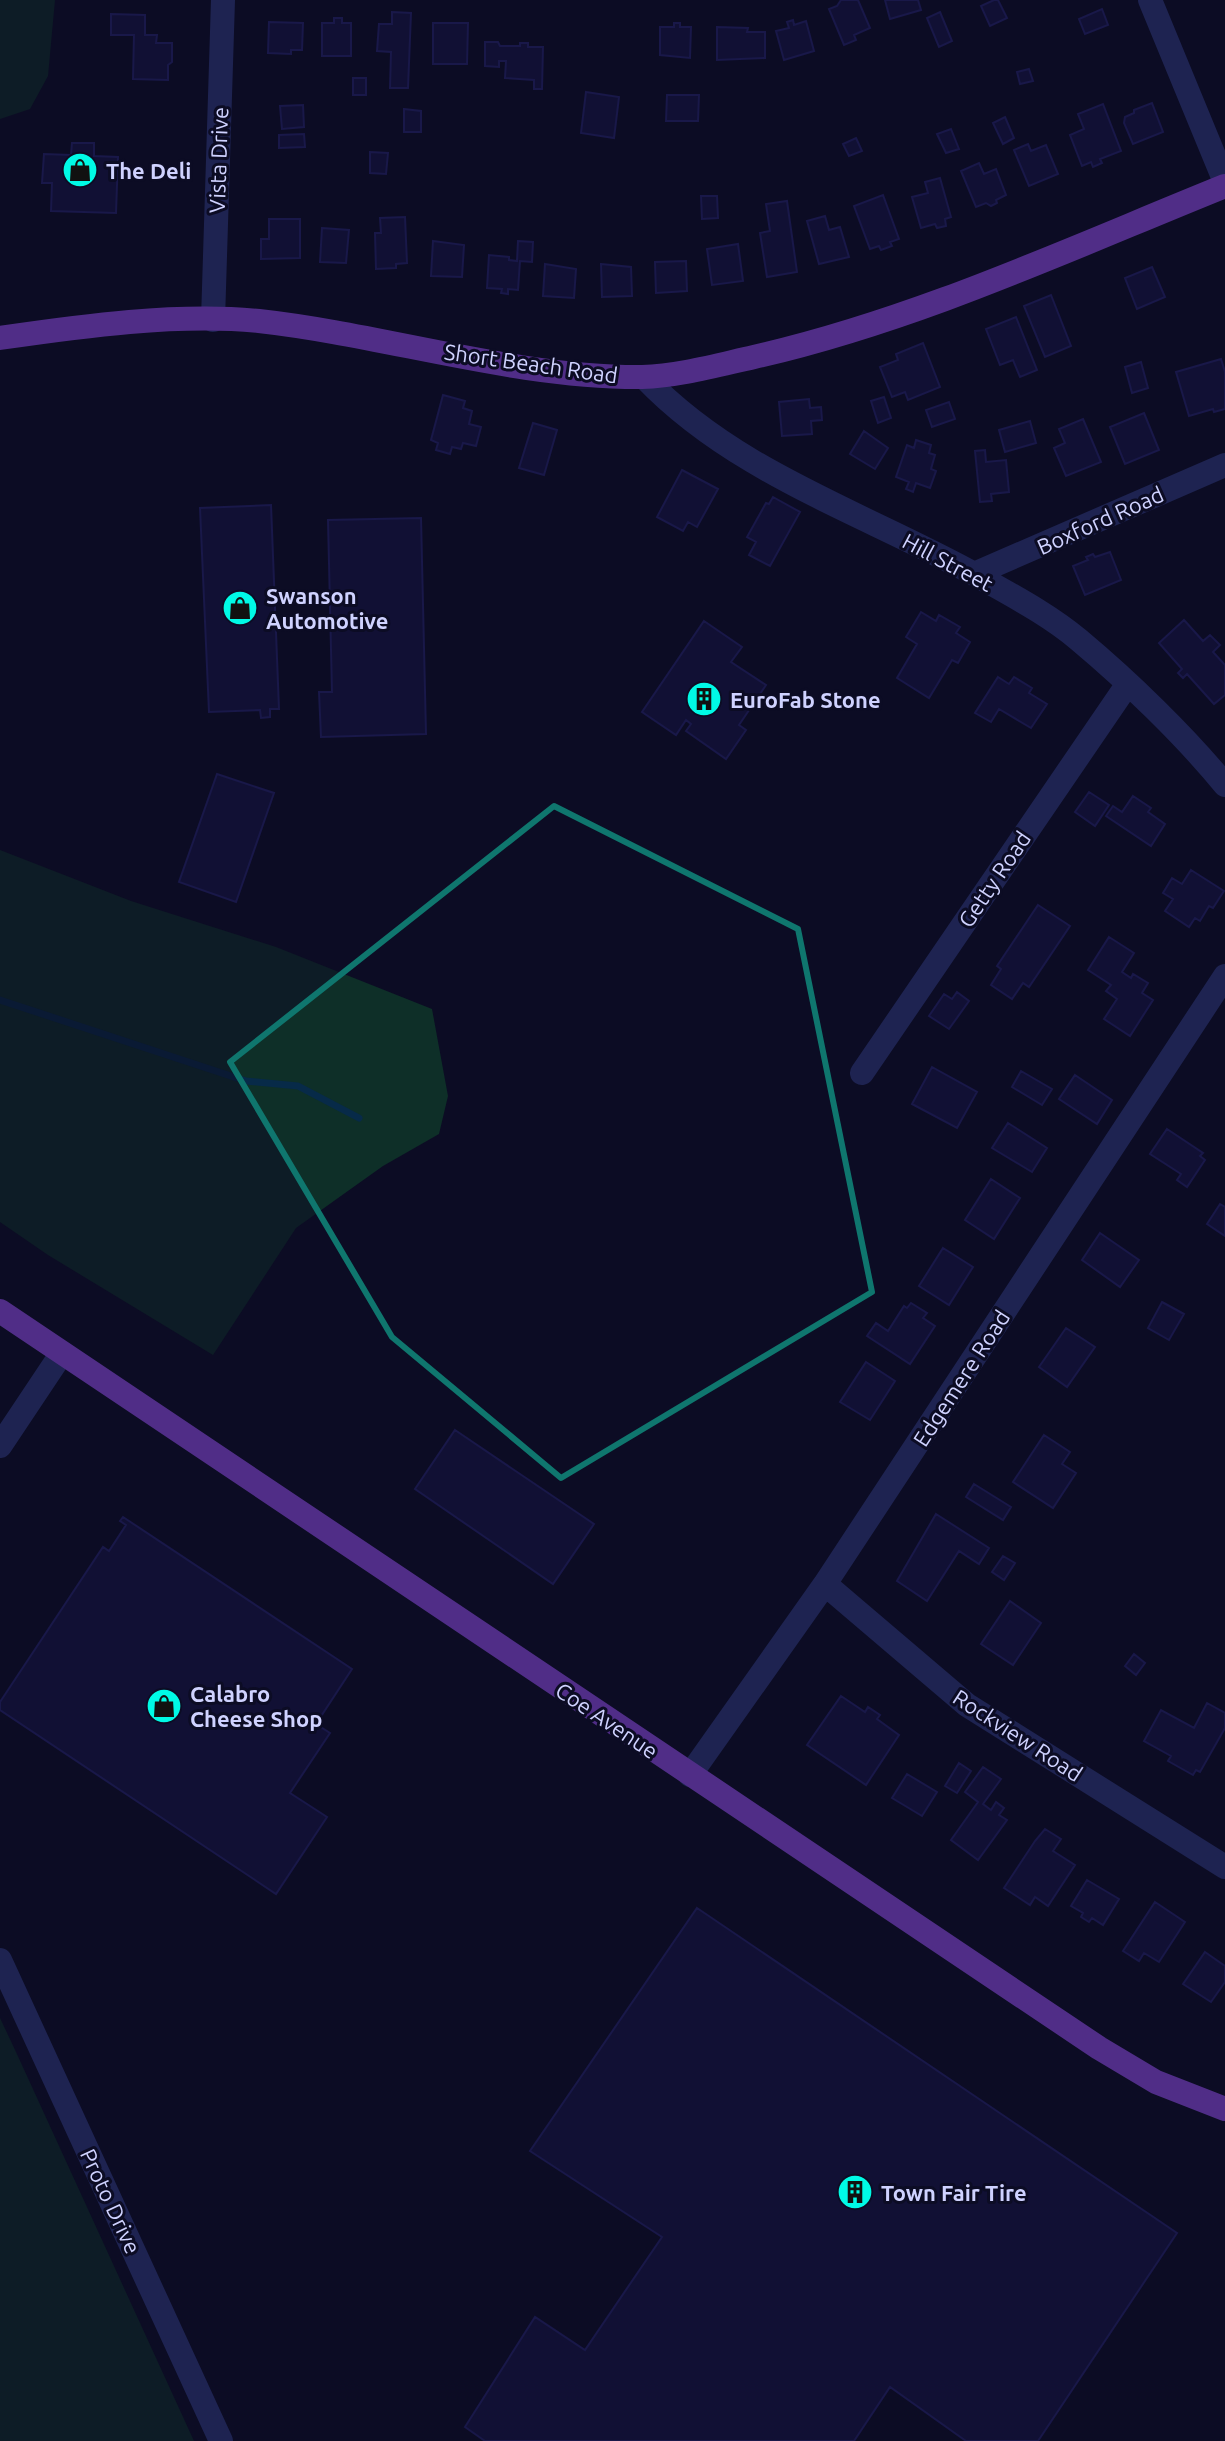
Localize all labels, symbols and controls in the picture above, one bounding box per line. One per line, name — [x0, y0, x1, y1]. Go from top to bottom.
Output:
street label: Vista Drive — [204, 106, 232, 214]
shop icon: The Deli — [61, 151, 99, 189]
place label: The Deli — [106, 158, 191, 183]
street label: Short Beach Road — [443, 338, 619, 388]
street label: Boxford Road — [1033, 481, 1167, 559]
street label: Hill Street — [899, 528, 998, 596]
place label: Swanson Automotive — [266, 583, 388, 633]
shop icon: Swanson Automotive — [221, 589, 259, 627]
building icon: EuroFab Stone — [685, 680, 723, 718]
place label: EuroFab Stone — [730, 687, 881, 712]
street label: Getty Road — [953, 826, 1035, 932]
street label: Edgemere Road — [908, 1305, 1014, 1451]
street label: Coe Avenue — [551, 1677, 663, 1763]
place label: Calabro Cheese Shop — [190, 1681, 322, 1731]
street label: Rockview Road — [949, 1684, 1087, 1786]
shop icon: Calabro Cheese Shop — [145, 1687, 183, 1725]
street label: Proto Drive — [76, 2145, 146, 2257]
building icon: Town Fair Tire — [836, 2173, 874, 2211]
place label: Town Fair Tire — [881, 2180, 1027, 2205]

